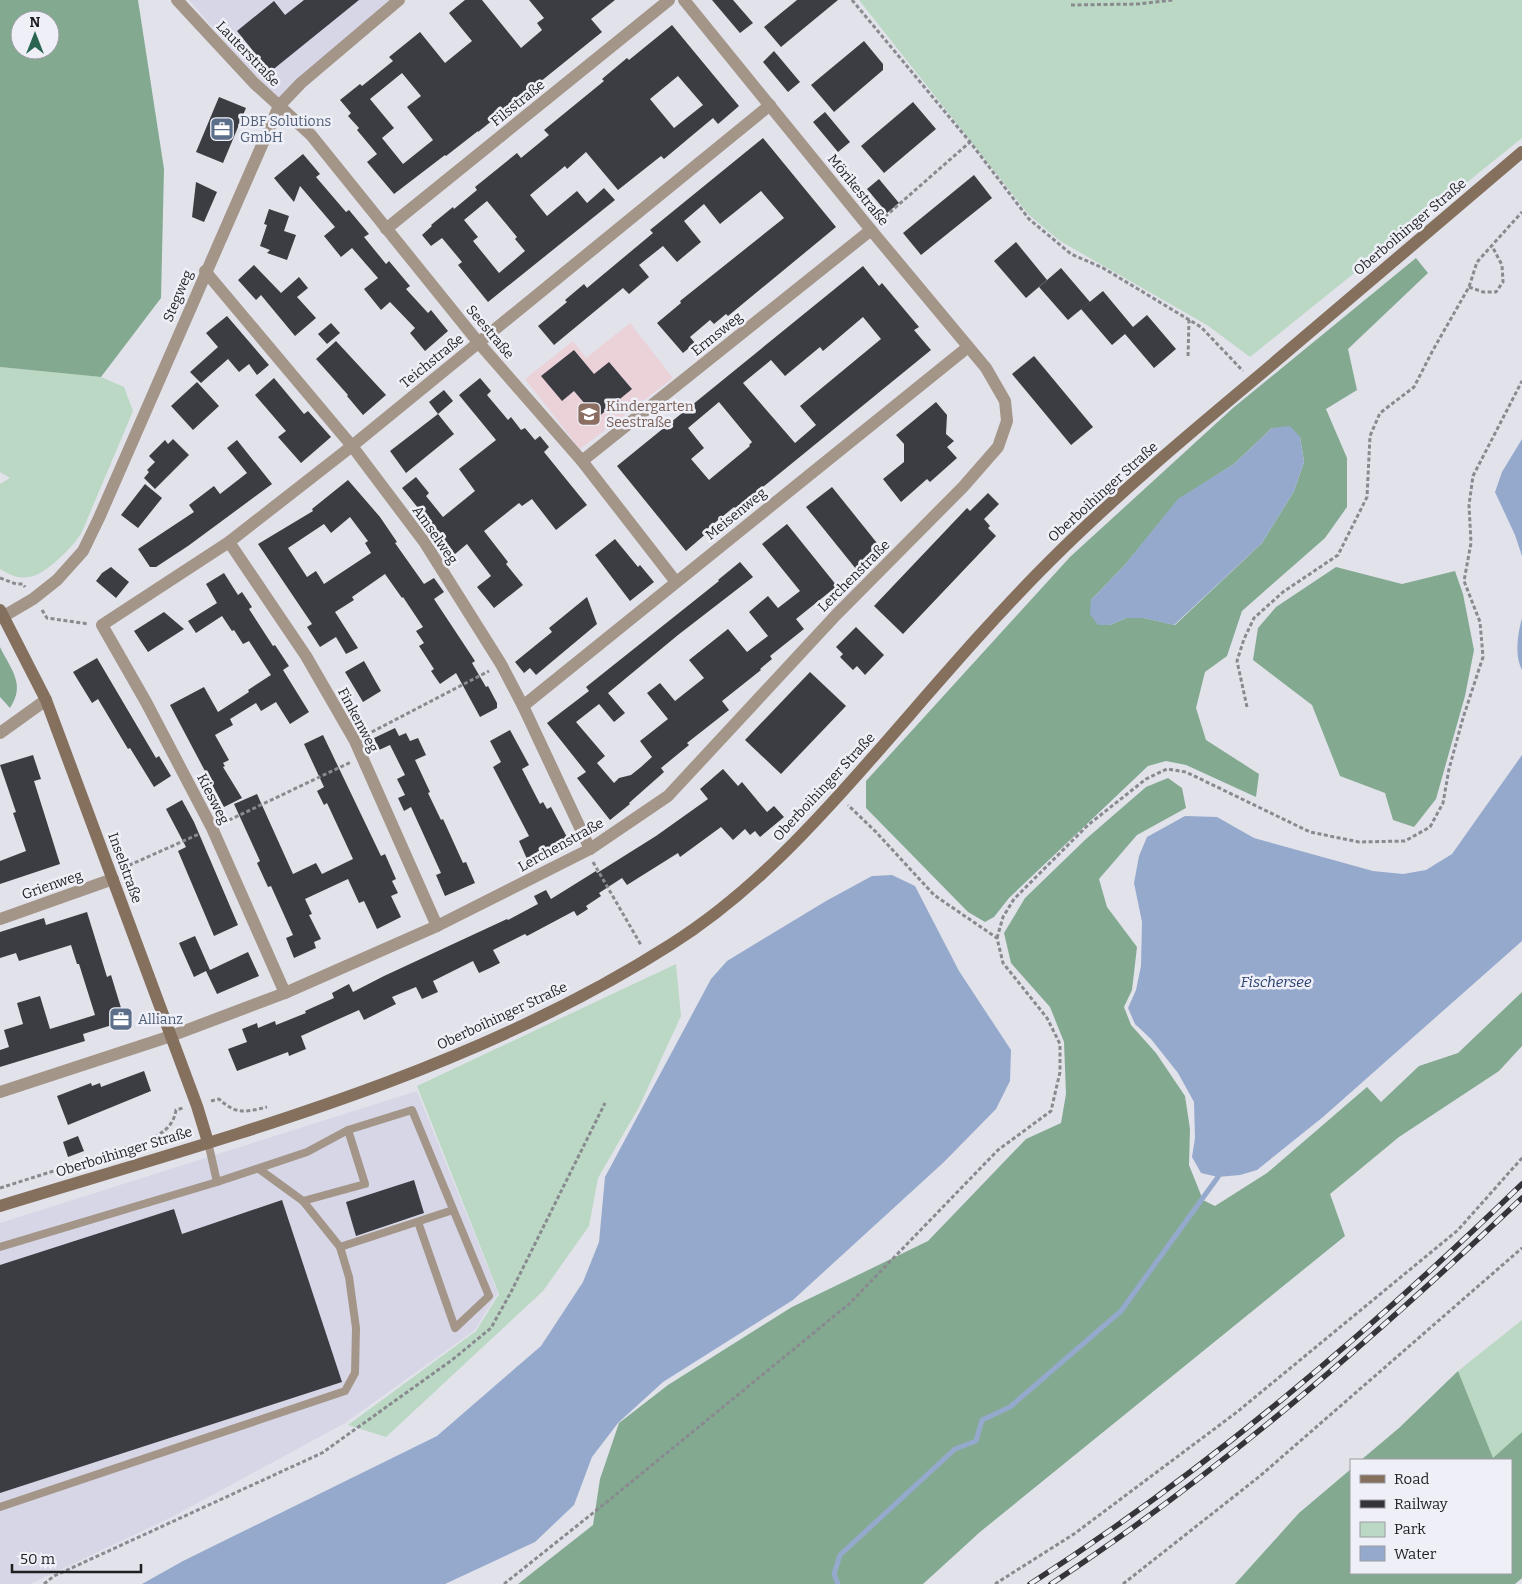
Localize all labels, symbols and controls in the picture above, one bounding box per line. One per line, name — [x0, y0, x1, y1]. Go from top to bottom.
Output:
north arrow — [10, 10, 60, 60]
text: N — [30, 14, 41, 31]
street label: Lauterstraße — [213, 18, 283, 90]
street label: Filsstraße — [488, 76, 548, 130]
place label: DBF Solutions GmbH — [240, 113, 331, 146]
office icon: DBF Solutions GmbH — [209, 116, 235, 142]
street label: Mörikestraße — [824, 151, 892, 229]
street label: Oberboihinger Straße — [1350, 175, 1470, 279]
street label: Stegweg — [159, 267, 197, 325]
street label: Seestraße — [462, 302, 518, 362]
street label: Ermsweg — [688, 308, 746, 360]
street label: Teichstraße — [397, 330, 467, 392]
place label: Kindergarten Seestraße — [606, 398, 694, 431]
school or university icon: Kindergarten Seestraße — [576, 401, 602, 427]
street label: Oberboihinger Straße — [1045, 438, 1161, 546]
street label: Meisenweg — [702, 484, 770, 544]
street label: Amselweg — [409, 502, 461, 568]
street label: Lerchenstraße — [814, 536, 894, 616]
street label: Finkenweg — [334, 685, 382, 755]
street label: Oberboihinger Straße — [769, 729, 879, 845]
street label: Kiesweg — [193, 771, 233, 827]
street label: Lerchenstraße — [515, 815, 607, 875]
street label: Inselstraße — [104, 830, 146, 906]
street label: Grienweg — [19, 867, 85, 903]
water label: Fischersee — [1241, 973, 1312, 991]
street label: Oberboihinger Straße — [434, 978, 570, 1054]
office icon: Allianz — [108, 1006, 134, 1032]
place label: Allianz — [138, 1011, 183, 1028]
street label: Oberboihinger Straße — [54, 1123, 194, 1181]
legend — [1350, 1459, 1512, 1574]
text: Road — [1394, 1470, 1429, 1488]
text: Railway — [1394, 1495, 1448, 1513]
text: Park — [1394, 1520, 1426, 1538]
scale bar — [12, 1542, 141, 1574]
text: Water — [1394, 1545, 1437, 1563]
text: 50 m — [20, 1550, 56, 1568]

